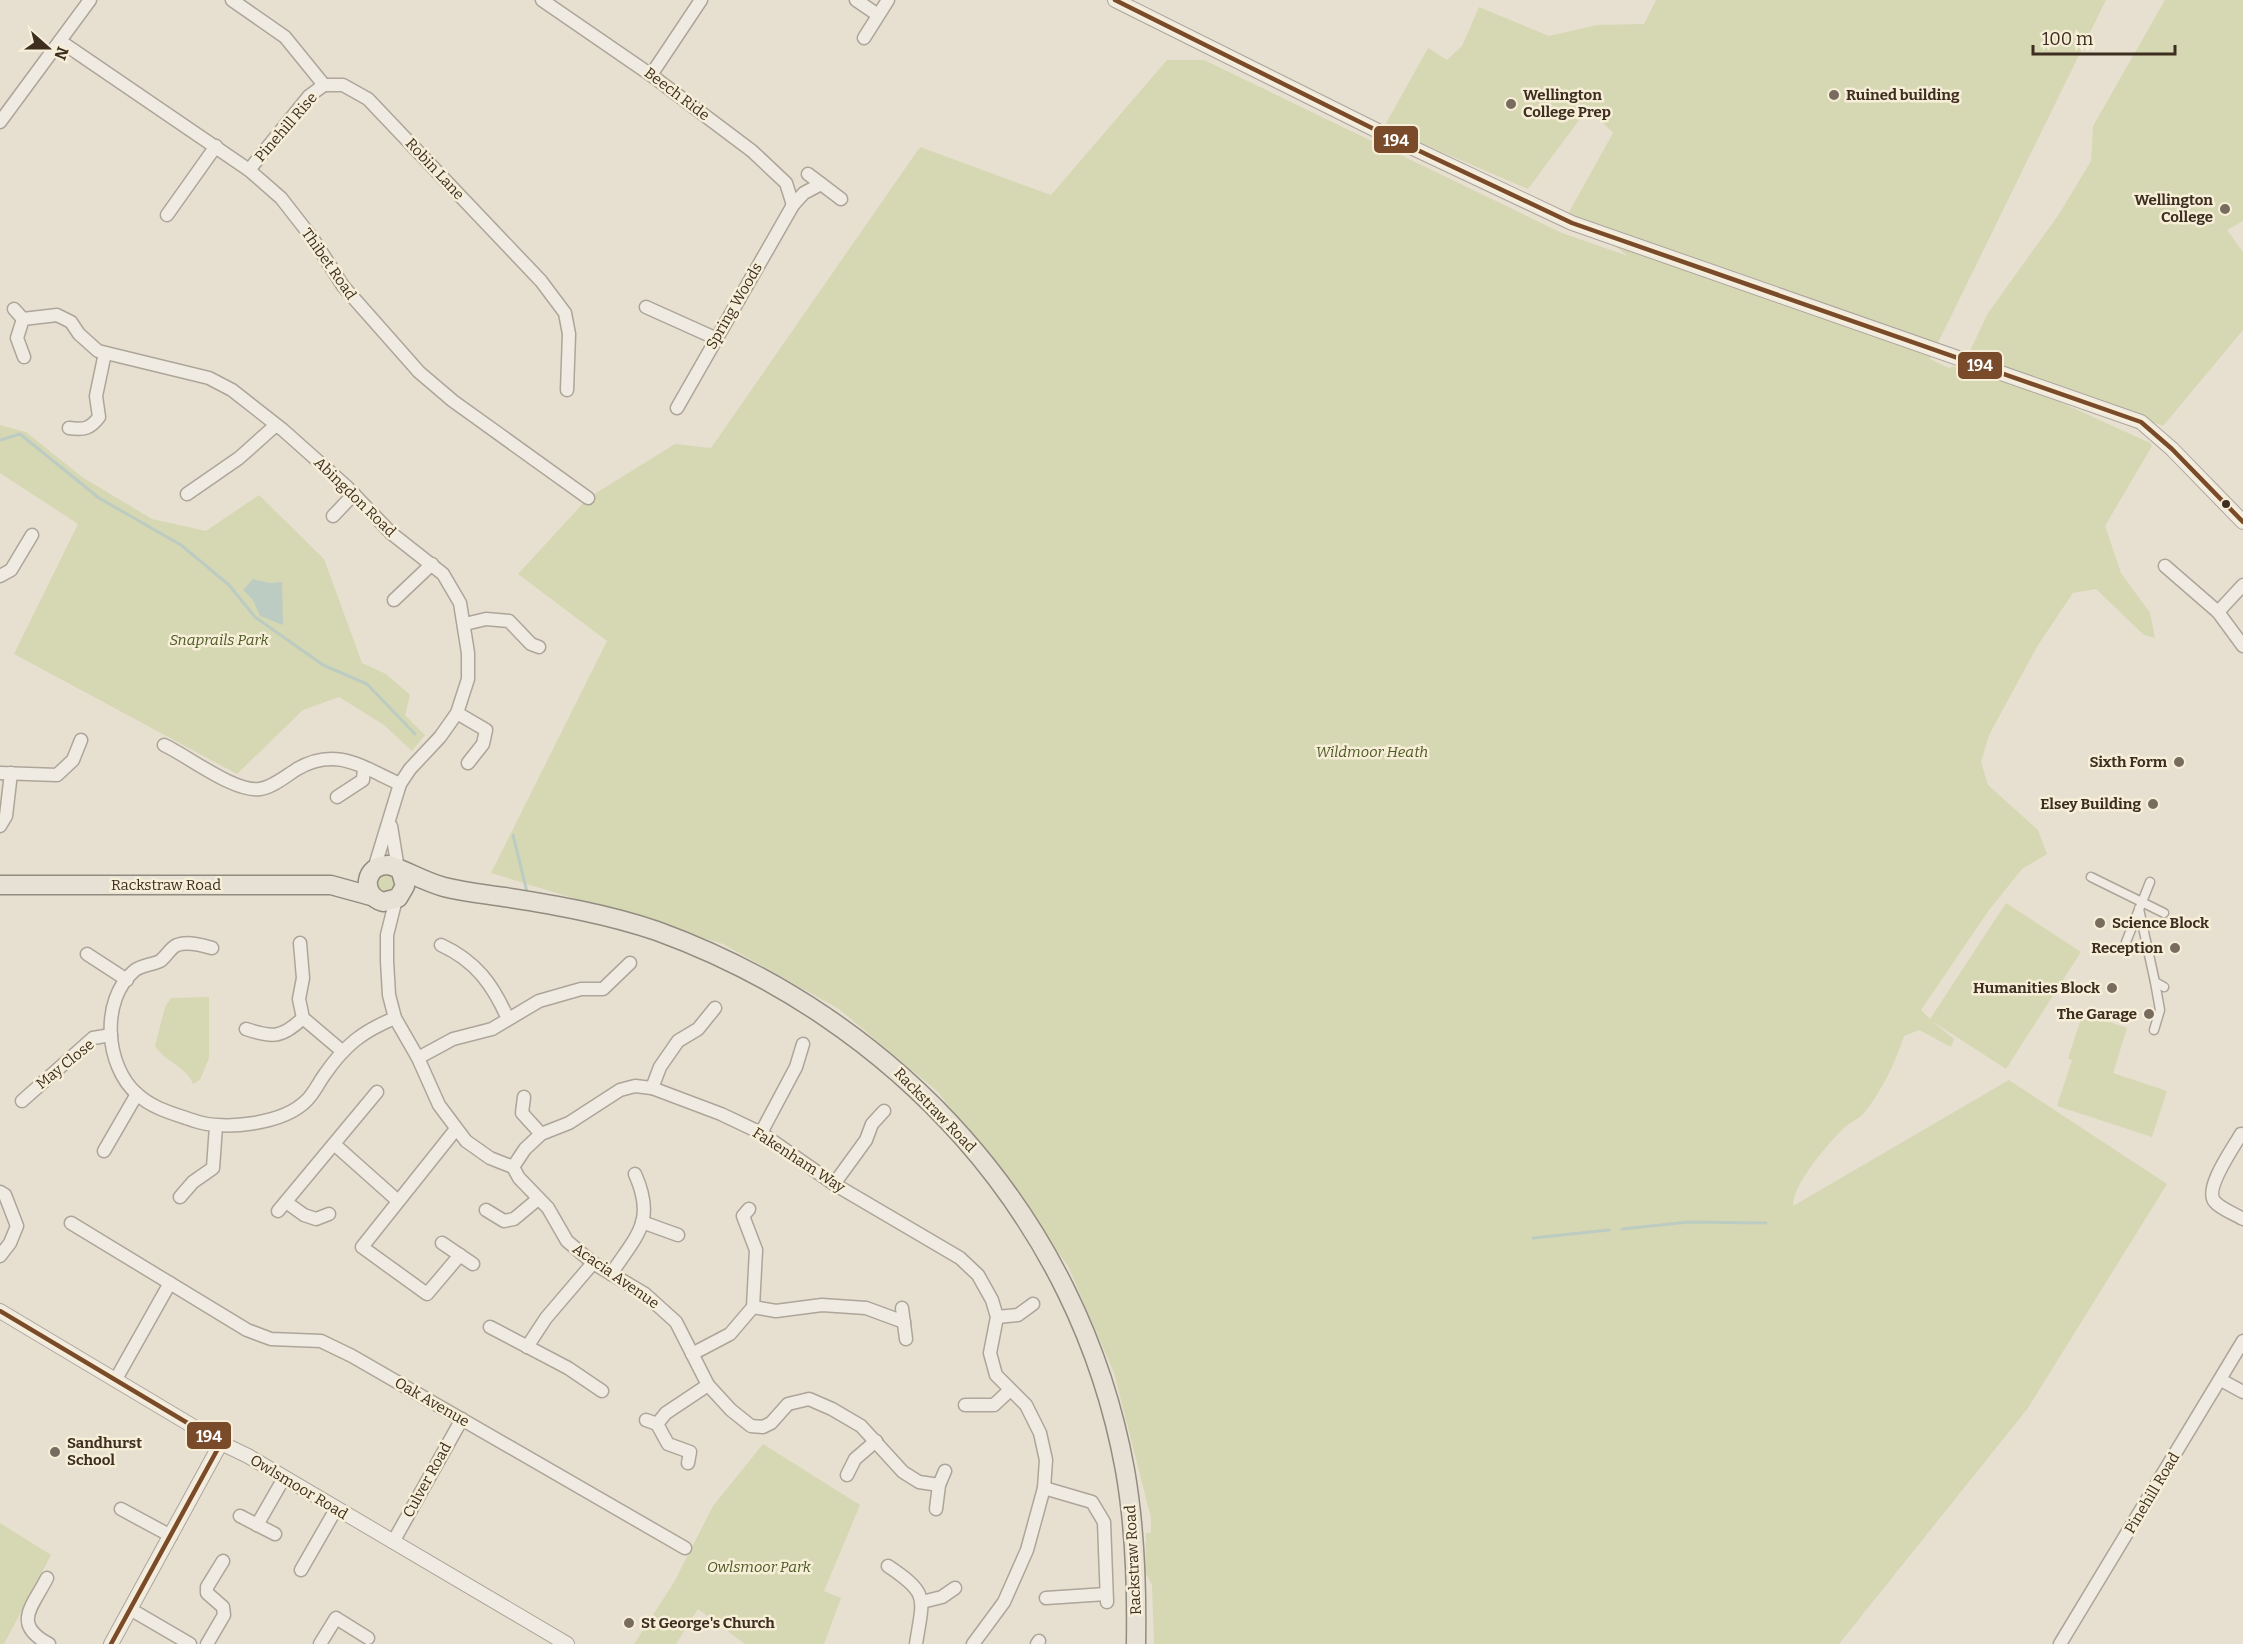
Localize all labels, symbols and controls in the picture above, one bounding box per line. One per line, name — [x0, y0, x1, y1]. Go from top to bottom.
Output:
north arrow — [18, 18, 78, 78]
scale bar — [2033, 18, 2176, 56]
text: 100 m — [2042, 28, 2093, 50]
text: N — [50, 44, 73, 62]
street label: Beech Ride — [641, 64, 713, 124]
place label: Wellington College Prep — [1523, 86, 1611, 121]
place label: Ruined building — [1846, 86, 1960, 104]
marker: Ruined building — [1827, 88, 1841, 102]
street label: Pinehill Rise — [251, 89, 321, 165]
marker: Wellington College Prep — [1504, 97, 1518, 111]
line badge: 194 — [1373, 125, 1419, 154]
text: 194 — [1383, 131, 1409, 150]
street label: Robin Lane — [402, 134, 468, 204]
place label: Wellington College — [2134, 191, 2213, 226]
marker: Wellington College — [2218, 202, 2232, 216]
street label: Thibet Road — [298, 225, 360, 303]
street label: Spring Woods — [702, 260, 766, 352]
line badge: 194 — [1957, 351, 2003, 380]
text: 194 — [1967, 356, 1993, 375]
street label: Abingdon Road — [310, 454, 400, 541]
unlabelled marker — [2220, 498, 2232, 510]
park label: Snaprails Park — [169, 631, 269, 649]
park label: Wildmoor Heath — [1316, 743, 1428, 761]
place label: Sixth Form — [2090, 753, 2168, 771]
marker: Sixth Form — [2172, 755, 2186, 769]
place label: Elsey Building — [2040, 795, 2141, 813]
marker: Elsey Building — [2146, 797, 2160, 811]
street label: Rackstraw Road — [111, 876, 221, 894]
place label: Science Block — [2112, 914, 2209, 932]
marker: Science Block — [2093, 916, 2107, 930]
place label: Reception — [2091, 939, 2163, 957]
marker: Reception — [2168, 941, 2182, 955]
place label: Humanities Block — [1973, 979, 2100, 997]
marker: Humanities Block — [2105, 981, 2119, 995]
place label: The Garage — [2057, 1005, 2137, 1023]
marker: The Garage — [2142, 1007, 2156, 1021]
street label: May Close — [32, 1035, 98, 1093]
street label: Rackstraw Road — [890, 1064, 980, 1156]
street label: Fakenham Way — [749, 1123, 849, 1197]
street label: Acacia Avenue — [569, 1239, 663, 1313]
street label: Oak Avenue — [391, 1373, 473, 1431]
line badge: 194 — [186, 1421, 232, 1450]
text: 194 — [196, 1427, 222, 1446]
place label: Sandhurst School — [67, 1434, 142, 1469]
street label: Culver Road — [399, 1439, 455, 1521]
marker: Sandhurst School — [48, 1445, 62, 1459]
street label: Pinehill Road — [2121, 1449, 2183, 1537]
street label: Owlsmoor Road — [247, 1451, 351, 1523]
street label: Rackstraw Road — [1121, 1504, 1145, 1615]
park label: Owlsmoor Park — [707, 1558, 812, 1576]
place label: St George's Church — [641, 1614, 775, 1632]
marker: St George's Church — [622, 1616, 636, 1630]

